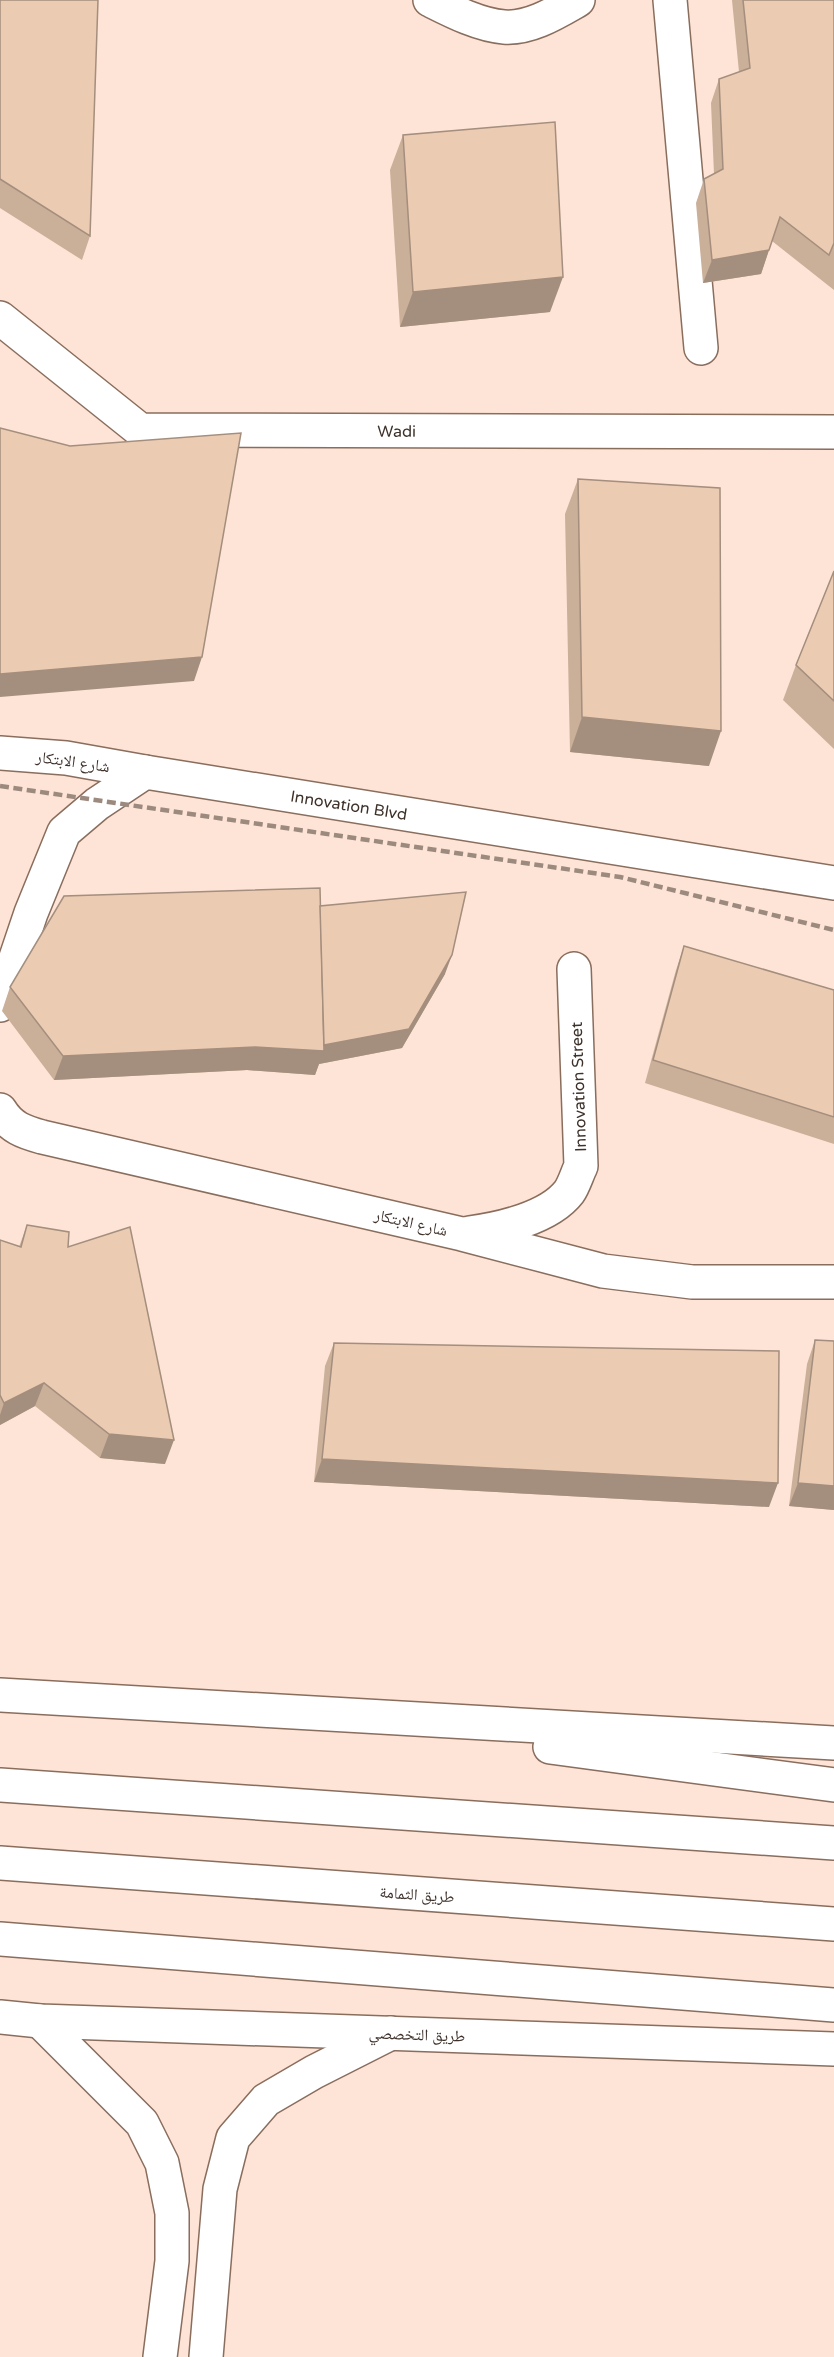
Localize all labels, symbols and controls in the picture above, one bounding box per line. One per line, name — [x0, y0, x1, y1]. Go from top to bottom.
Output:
street label: Wadi — [377, 422, 416, 442]
street label: شارع الابتكار — [34, 747, 111, 777]
street label: Innovation Blvd — [289, 787, 409, 825]
street label: Innovation Street — [567, 1022, 591, 1152]
street label: شارع الابتكار — [371, 1205, 449, 1241]
street label: طريق الثمامة — [379, 1882, 455, 1908]
street label: طريق التخصصي — [368, 2023, 466, 2049]

